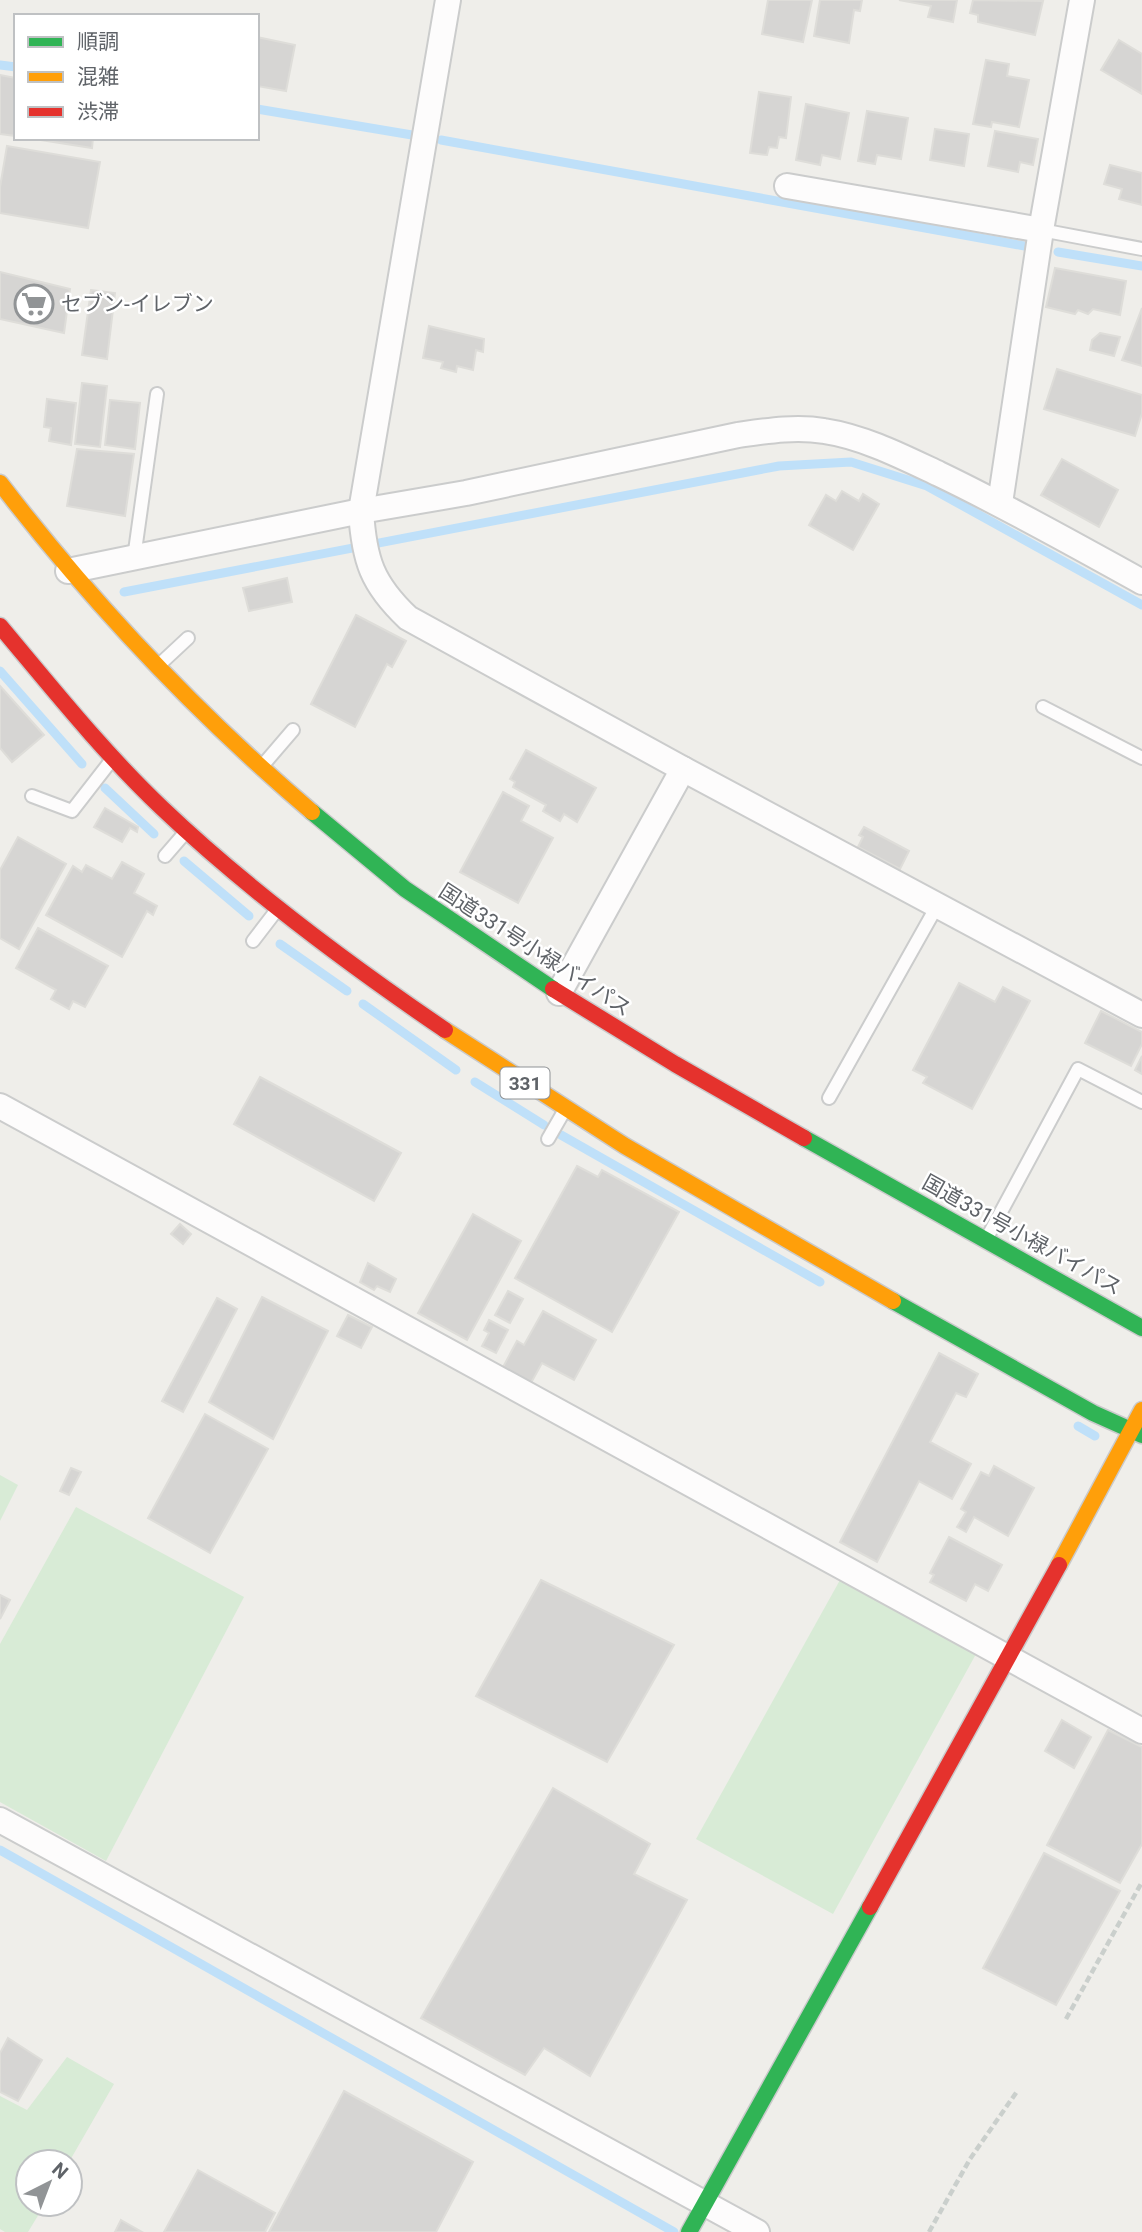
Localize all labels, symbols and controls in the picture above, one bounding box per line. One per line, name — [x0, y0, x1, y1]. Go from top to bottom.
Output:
legend — [14, 14, 259, 140]
text: 順調 — [77, 30, 119, 54]
text: 混雑 — [77, 65, 119, 89]
text: 渋滞 — [77, 100, 119, 124]
supermarket icon: セブン-イレブン — [13, 283, 55, 325]
place label: セブン-イレブン — [61, 292, 214, 316]
street label: 国道331号小禄バイパス — [435, 879, 635, 1021]
road number: 331 — [500, 1068, 550, 1098]
street label: 国道331号小禄バイパス — [918, 1170, 1126, 1300]
north arrow — [14, 2148, 84, 2218]
text: N — [47, 2158, 73, 2184]

